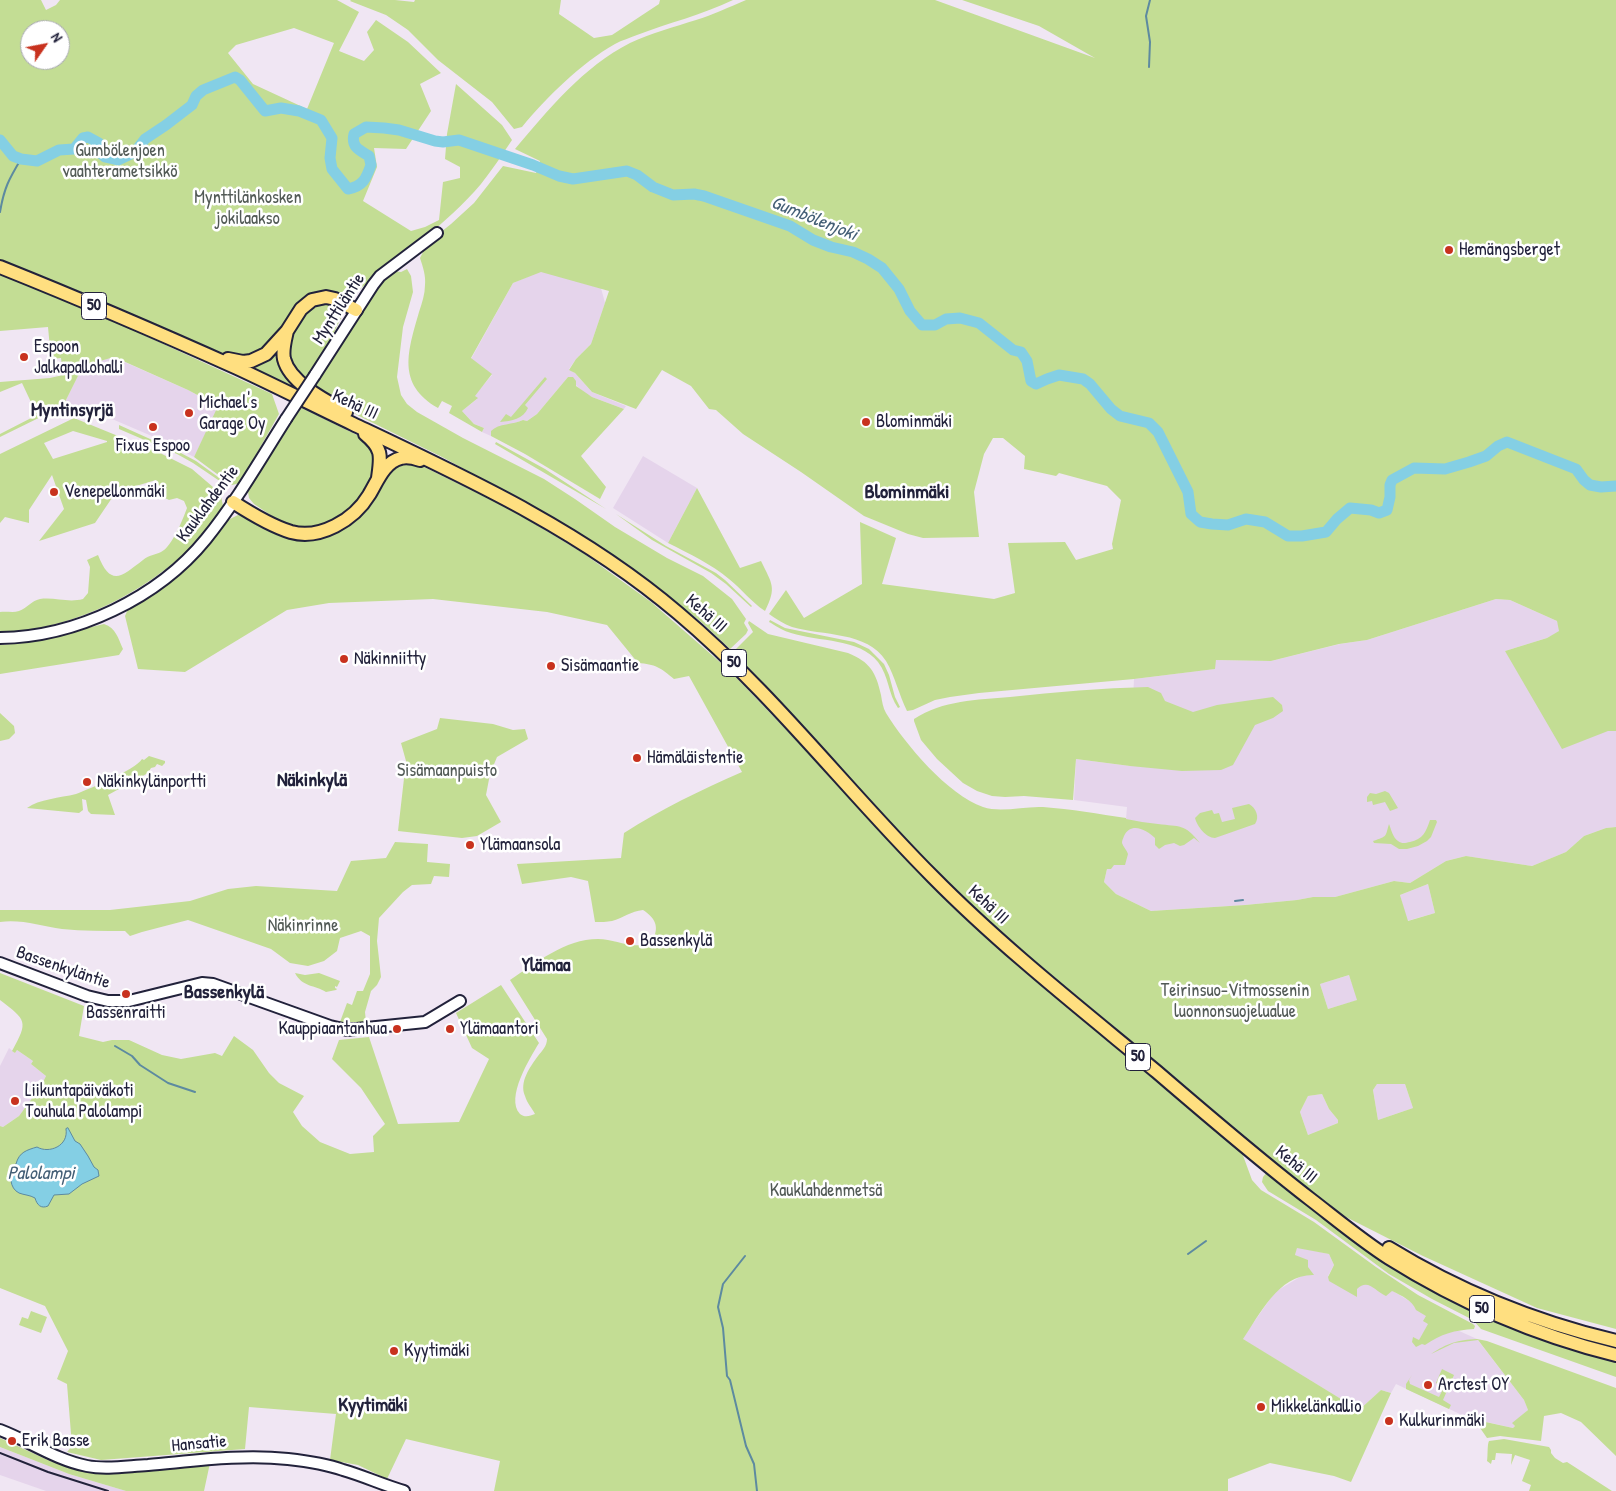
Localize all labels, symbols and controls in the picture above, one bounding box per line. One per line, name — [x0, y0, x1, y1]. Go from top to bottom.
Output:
north arrow — [20, 20, 70, 70]
text: N — [47, 29, 67, 45]
park label: Gumbölenjoen vaahterametsikkö — [63, 140, 177, 182]
park label: Mynttilänkosken jokilaakso — [194, 187, 302, 230]
water label: Gumbölenjoki — [768, 191, 860, 247]
place label: Hemängsberget — [1459, 239, 1560, 261]
marker: Hemängsberget — [1443, 244, 1455, 256]
street label: Mynttiläntie — [308, 269, 370, 349]
road number: 50 — [82, 292, 106, 320]
place label: Espoon Jalkapallohalli — [34, 336, 123, 378]
marker: Espoon Jalkapallohalli — [18, 351, 30, 363]
street label: Kehä III — [329, 385, 381, 425]
place label: Michael's Garage Oy — [199, 392, 266, 434]
district label: Myntinsyrjä — [31, 400, 113, 422]
marker: Michael's Garage Oy — [183, 407, 195, 419]
place label: Blominmäki — [876, 411, 952, 433]
marker: Blominmäki — [860, 416, 872, 428]
marker: Fixus Espoo — [147, 421, 159, 433]
place label: Fixus Espoo — [116, 435, 190, 457]
street label: Kauklahdentie — [172, 461, 244, 547]
place label: Venepellonmäki — [64, 481, 165, 503]
district label: Blominmäki — [865, 481, 949, 505]
marker: Venepellonmäki — [48, 486, 60, 498]
street label: Kehä III — [681, 590, 731, 638]
place label: Näkinniitty — [354, 648, 426, 670]
road number: 50 — [722, 650, 746, 676]
marker: Näkinniitty — [338, 653, 350, 665]
place label: Sisämaantie — [561, 655, 639, 677]
marker: Sisämaantie — [545, 660, 557, 672]
place label: Hämäläistentie — [647, 747, 743, 769]
marker: Hämäläistentie — [631, 752, 643, 764]
park label: Sisämaanpuisto — [397, 760, 497, 782]
district label: Näkinkylä — [277, 769, 347, 793]
place label: Näkinkylänportti — [97, 771, 207, 793]
marker: Näkinkylänportti — [81, 776, 93, 788]
place label: Ylämaansola — [480, 834, 560, 856]
marker: Ylämaansola — [464, 839, 476, 851]
street label: Kehä III — [963, 881, 1013, 929]
park label: Näkinrinne — [268, 915, 338, 937]
place label: Bassenkylä — [640, 930, 712, 952]
marker: Bassenkylä — [624, 935, 636, 947]
street label: Bassenkyläntie — [13, 942, 113, 994]
district label: Ylämaa — [522, 955, 570, 977]
park label: Teirinsuo-Vitmossenin luonnonsuojelualue — [1161, 980, 1309, 1022]
district label: Bassenkylä — [184, 981, 264, 1005]
marker: Bassenraitti — [120, 988, 132, 1000]
place label: Bassenraitti — [86, 1002, 166, 1024]
place label: Kauppiaantanhua — [278, 1018, 387, 1040]
place label: Ylämaantori — [460, 1018, 539, 1040]
marker: Kauppiaantanhua — [391, 1023, 403, 1035]
marker: Ylämaantori — [444, 1023, 456, 1035]
road number: 50 — [1126, 1044, 1150, 1070]
place label: Liikuntapäiväkoti Touhula Palolampi — [25, 1080, 142, 1122]
marker: Liikuntapäiväkoti Touhula Palolampi — [9, 1095, 21, 1107]
street label: Kehä III — [1271, 1141, 1321, 1189]
water label: Palolampi — [7, 1163, 75, 1185]
park label: Kauklahdenmetsä — [770, 1180, 882, 1202]
road number: 50 — [1470, 1296, 1494, 1322]
place label: Kyytimäki — [404, 1340, 470, 1362]
marker: Kyytimäki — [388, 1345, 400, 1357]
place label: Arctest OY — [1438, 1374, 1509, 1396]
marker: Arctest OY — [1422, 1379, 1434, 1391]
district label: Kyytimäki — [338, 1395, 408, 1417]
place label: Mikkelänkallio — [1271, 1396, 1361, 1418]
marker: Mikkelänkallio — [1255, 1401, 1267, 1413]
place label: Kulkurinmäki — [1399, 1410, 1485, 1432]
marker: Kulkurinmäki — [1383, 1415, 1395, 1427]
place label: Erik Basse — [22, 1430, 90, 1452]
street label: Hansatie — [171, 1431, 227, 1457]
marker: Erik Basse — [6, 1435, 18, 1447]

